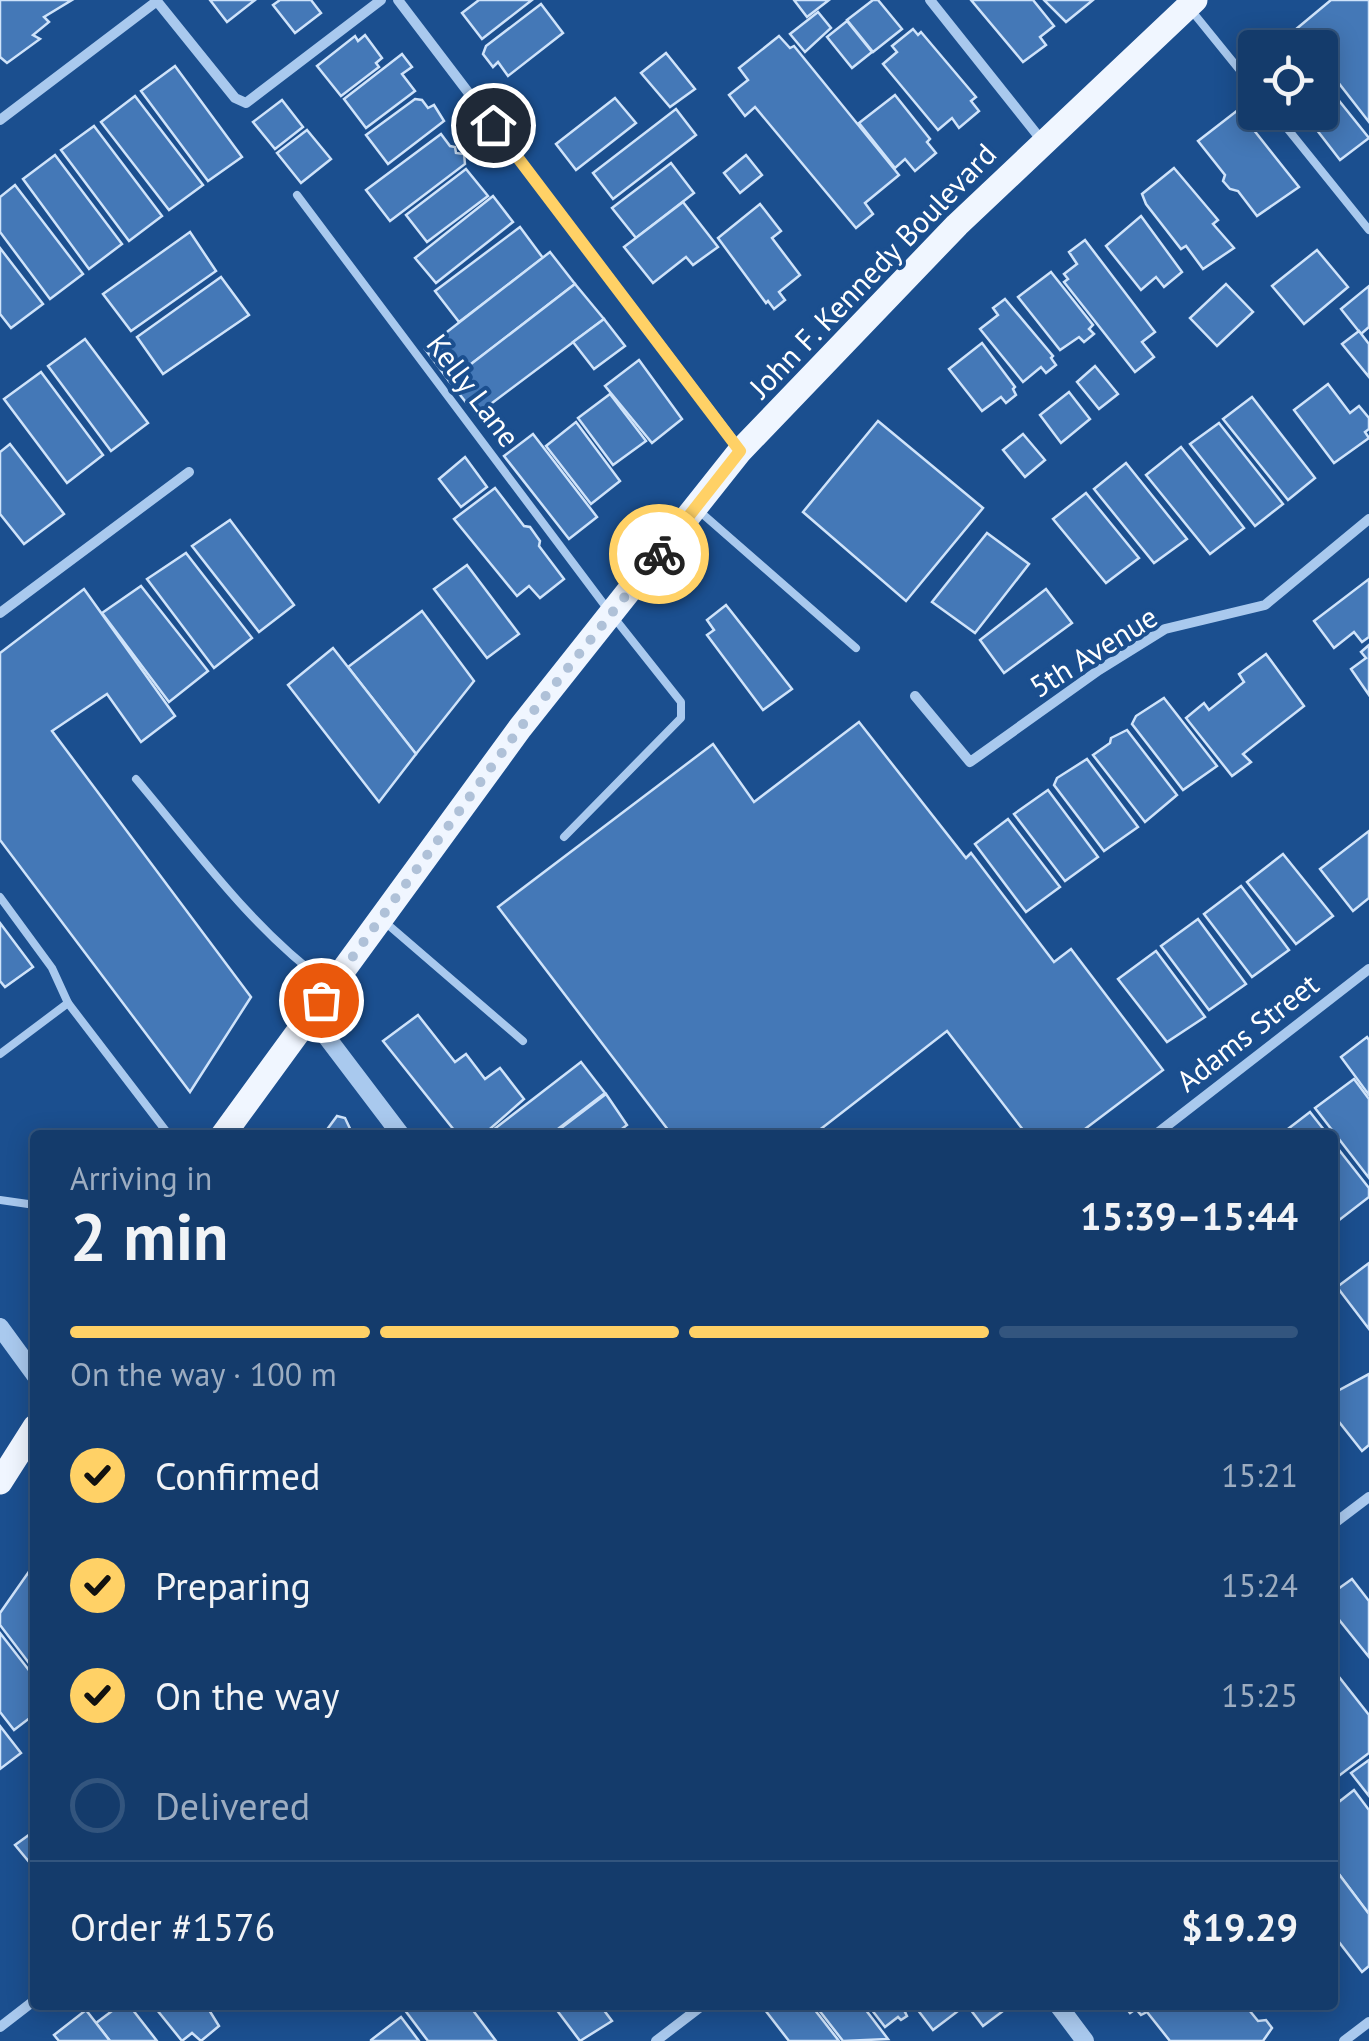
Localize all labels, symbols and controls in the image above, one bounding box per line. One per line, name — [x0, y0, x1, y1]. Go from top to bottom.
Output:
map controls — [1238, 30, 1338, 130]
button: locate — [1238, 30, 1338, 130]
pin — [451, 83, 536, 168]
icon: home — [466, 98, 521, 153]
street label: John F. Kennedy Boulevard — [739, 134, 1004, 407]
street label: Kelly Lane — [419, 326, 529, 454]
courier — [609, 504, 709, 604]
icon: bike — [632, 527, 687, 582]
street label: 5th Avenue — [1022, 596, 1164, 706]
pin — [279, 958, 364, 1043]
street label: Adams Street — [1168, 964, 1326, 1100]
icon: bag — [294, 973, 349, 1028]
text: Arriving in — [70, 1157, 212, 1199]
text: 15:39–15:44 — [1080, 1191, 1298, 1240]
text: 2 min — [70, 1194, 229, 1278]
text: On the way · 100 m — [70, 1353, 337, 1395]
icon: check — [70, 1448, 125, 1503]
text: Confirmed — [155, 1451, 321, 1500]
text: 15:21 — [1221, 1454, 1298, 1496]
icon: check — [70, 1558, 125, 1613]
text: Preparing — [155, 1561, 311, 1610]
text: 15:24 — [1221, 1564, 1298, 1606]
icon: check — [70, 1668, 125, 1723]
text: On the way — [155, 1671, 340, 1720]
text: 15:25 — [1221, 1674, 1298, 1716]
text: Delivered — [155, 1781, 310, 1830]
text: Order #1576 — [70, 1902, 275, 1951]
text: $19.29 — [1181, 1902, 1298, 1951]

